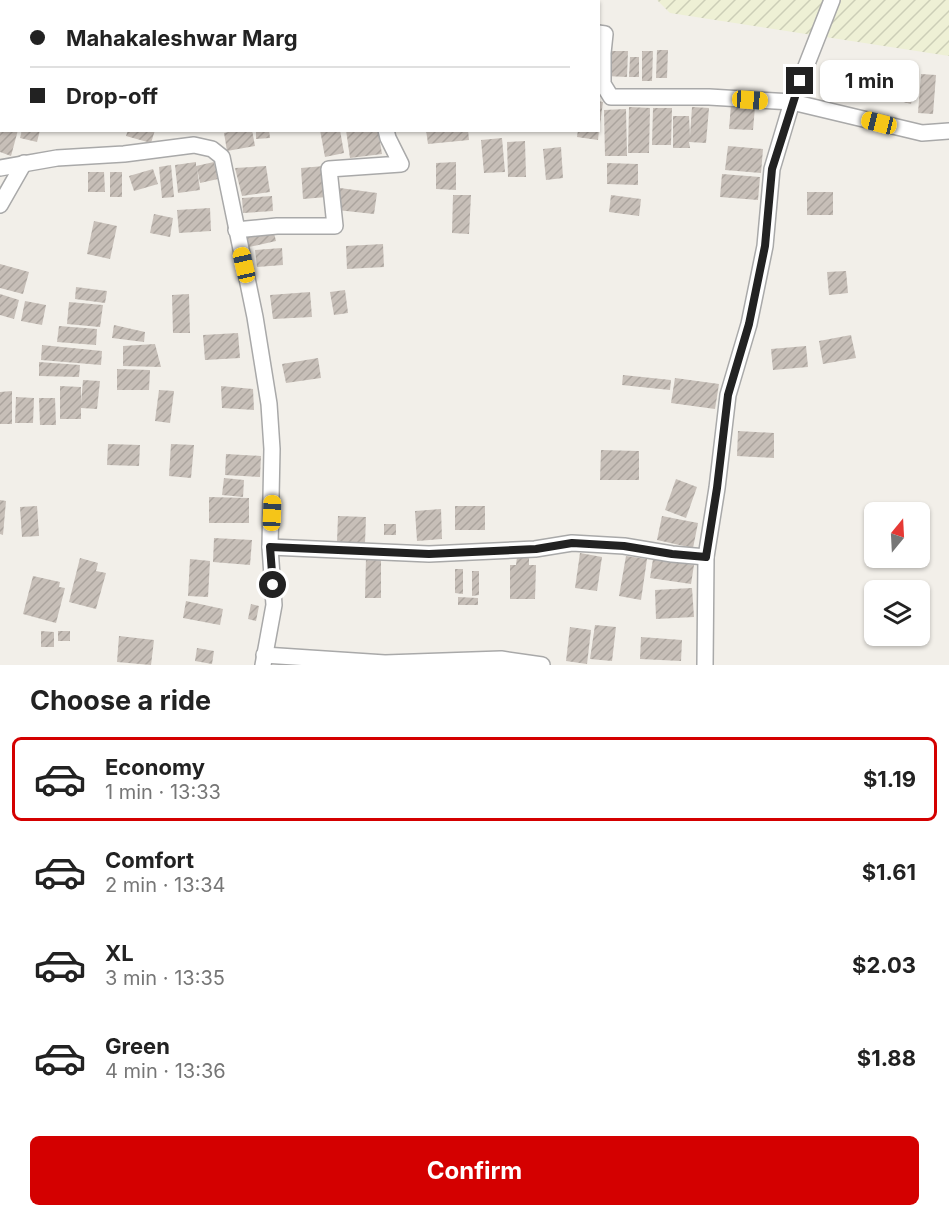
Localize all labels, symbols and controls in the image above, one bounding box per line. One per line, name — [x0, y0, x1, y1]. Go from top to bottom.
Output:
text: Mahakaleshwar Marg — [66, 25, 298, 51]
callout: 1 min — [821, 60, 920, 102]
route end — [786, 67, 813, 94]
text: 1 min — [845, 69, 894, 93]
text: Drop-off — [66, 83, 158, 109]
car — [731, 90, 769, 110]
car — [859, 110, 899, 136]
car — [231, 245, 257, 285]
car — [262, 495, 282, 531]
north arrow — [864, 502, 930, 568]
map controls — [864, 502, 930, 646]
route start — [259, 571, 286, 598]
button: layers — [864, 580, 930, 646]
text: Choose a ride — [30, 684, 211, 717]
icon: car — [33, 752, 87, 806]
text: Economy — [105, 754, 205, 780]
text: $1.19 — [863, 766, 916, 792]
text: 1 min · 13:33 — [105, 780, 221, 804]
icon: car — [33, 845, 87, 899]
text: Comfort — [105, 847, 194, 873]
text: $1.61 — [862, 859, 916, 885]
text: 2 min · 13:34 — [105, 873, 226, 897]
icon: car — [33, 938, 87, 992]
text: XL — [105, 940, 134, 966]
text: $2.03 — [852, 952, 916, 978]
text: 3 min · 13:35 — [105, 966, 225, 990]
icon: car — [33, 1031, 87, 1085]
text: Green — [105, 1033, 170, 1059]
text: $1.88 — [857, 1045, 916, 1071]
text: 4 min · 13:36 — [105, 1059, 226, 1083]
button: Confirm — [30, 1136, 919, 1205]

